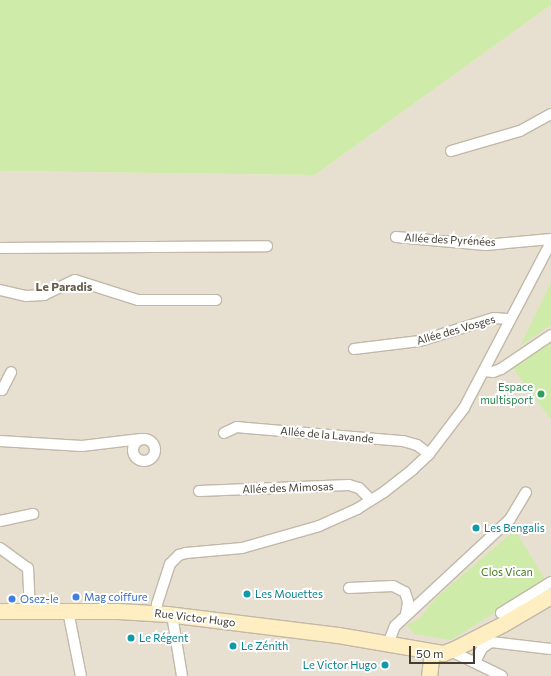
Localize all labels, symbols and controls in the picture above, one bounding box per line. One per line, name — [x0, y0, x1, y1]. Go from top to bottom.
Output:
street label: Allée des Pyrénées — [404, 231, 496, 249]
district label: Le Paradis — [36, 280, 92, 294]
street label: Allée des Vosges — [415, 312, 497, 348]
place label: Espace multisport — [480, 381, 533, 407]
marker: Espace multisport — [536, 389, 546, 399]
street label: Allée de la Lavande — [280, 424, 374, 446]
street label: Allée des Mimosas — [242, 480, 334, 496]
place label: Les Bengalis — [484, 521, 545, 535]
marker: Les Bengalis — [471, 523, 481, 533]
park label: Clos Vican — [481, 565, 533, 579]
place label: Les Mouettes — [255, 587, 323, 601]
marker: Les Mouettes — [242, 589, 252, 599]
place label: Mag coiffure — [84, 590, 148, 604]
place label: Osez-le — [20, 592, 59, 606]
marker: Mag coiffure — [71, 592, 81, 602]
marker: Osez-le — [7, 594, 17, 604]
street label: Rue Victor Hugo — [154, 606, 236, 630]
place label: Le Régent — [139, 631, 188, 645]
marker: Le Régent — [126, 633, 136, 643]
scale bar — [411, 638, 477, 664]
place label: Le Zénith — [241, 639, 288, 653]
marker: Le Zénith — [228, 641, 238, 651]
text: 50 m — [416, 646, 444, 660]
place label: Le Victor Hugo — [303, 658, 377, 672]
marker: Le Victor Hugo — [380, 660, 390, 670]

